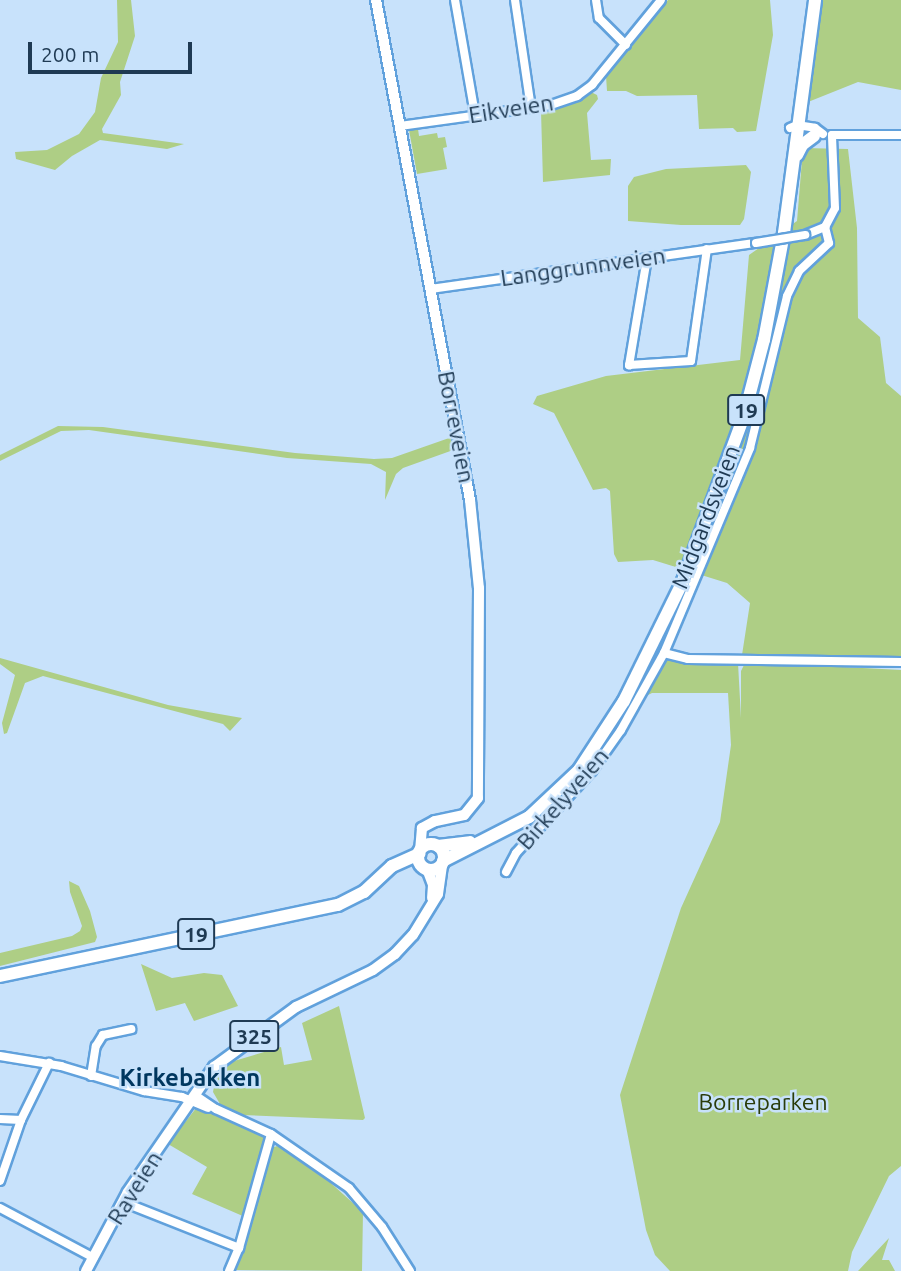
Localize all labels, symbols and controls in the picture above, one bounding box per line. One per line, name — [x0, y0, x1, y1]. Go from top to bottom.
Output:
scale bar — [32, 28, 196, 72]
text: 200 m — [41, 42, 99, 66]
street label: Eikveien — [467, 89, 555, 129]
street label: Langgrunnveien — [499, 242, 667, 292]
street label: Borreveien — [432, 369, 480, 485]
road number: 19 — [727, 392, 765, 428]
street label: Midgardsveien — [666, 441, 746, 593]
street label: Birkelyveien — [511, 743, 615, 855]
road number: 19 — [177, 916, 215, 951]
road number: 325 — [228, 1018, 280, 1054]
district label: Kirkebakken — [120, 1064, 260, 1092]
park label: Borreparken — [698, 1088, 828, 1116]
street label: Raveien — [102, 1146, 168, 1230]

